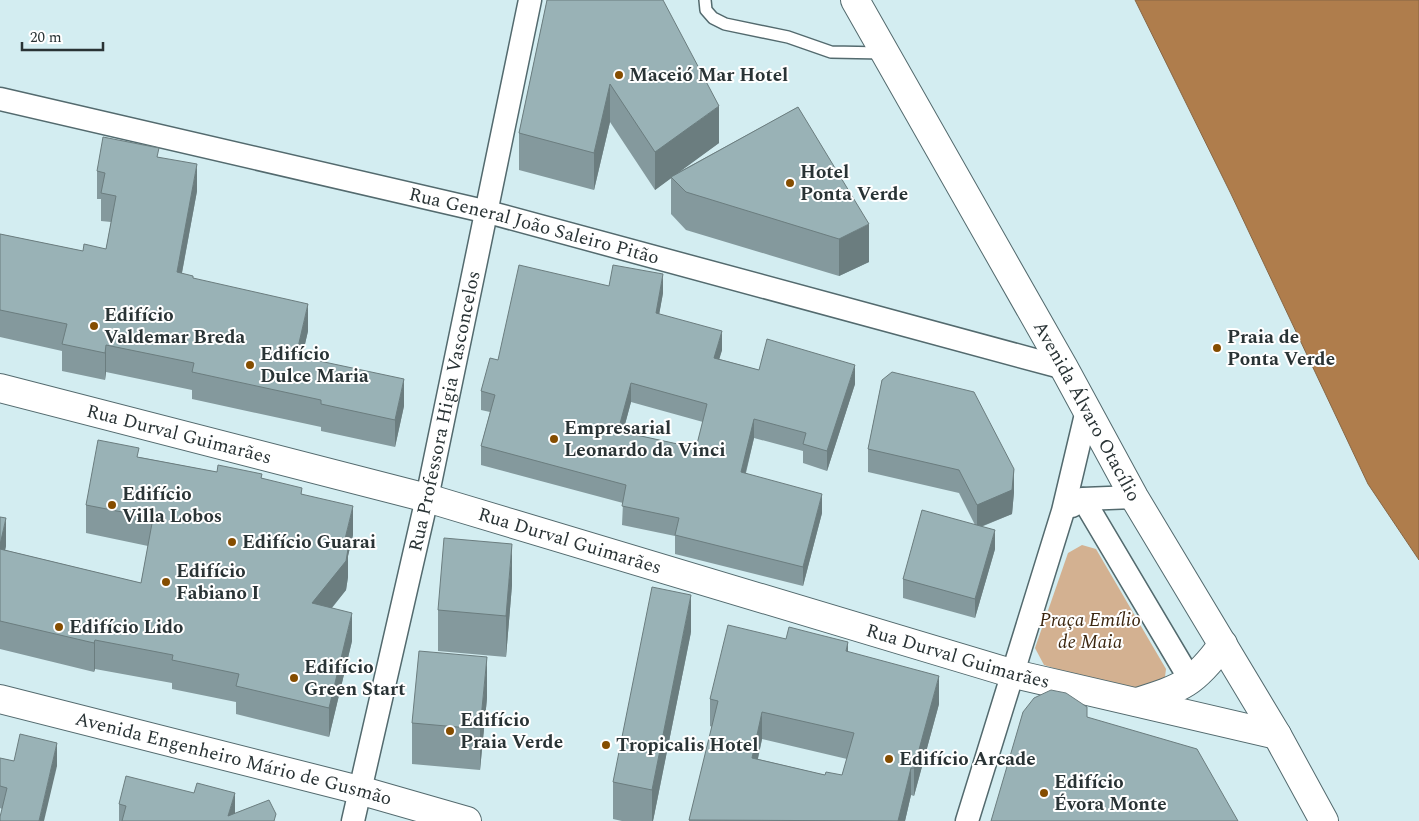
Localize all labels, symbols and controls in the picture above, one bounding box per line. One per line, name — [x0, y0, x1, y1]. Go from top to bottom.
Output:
scale bar — [22, 20, 104, 52]
text: 20 m — [30, 26, 62, 49]
place label: Maceió Mar Hotel — [629, 61, 788, 90]
marker: Maceió Mar Hotel — [613, 69, 625, 81]
place label: Hotel Ponta Verde — [800, 158, 908, 209]
marker: Hotel Ponta Verde — [784, 177, 796, 189]
street label: Rua General João Saleiro Pitão — [406, 180, 663, 272]
street label: Rua Professora Higia Vasconcelos — [401, 268, 488, 554]
place label: Edifício Valdemar Breda — [104, 301, 246, 352]
street label: Avenida Álvaro Otacílio — [1026, 315, 1148, 507]
marker: Edifício Valdemar Breda — [88, 320, 100, 332]
place label: Praia de Ponta Verde — [1227, 323, 1335, 374]
place label: Edifício Dulce Maria — [260, 340, 369, 391]
marker: Praia de Ponta Verde — [1211, 342, 1223, 354]
marker: Edifício Dulce Maria — [244, 359, 256, 371]
street label: Rua Durval Guimarães — [83, 396, 275, 472]
place label: Empresarial Leonardo da Vinci — [564, 414, 726, 465]
marker: Empresarial Leonardo da Vinci — [548, 433, 560, 445]
place label: Edifício Villa Lobos — [122, 480, 222, 531]
marker: Edifício Villa Lobos — [106, 499, 118, 511]
street label: Rua Durval Guimarães — [475, 500, 665, 582]
place label: Edifício Guarai — [242, 528, 376, 557]
marker: Edifício Guarai — [226, 536, 238, 548]
place label: Edifício Fabiano I — [176, 557, 259, 608]
marker: Edifício Fabiano I — [160, 576, 172, 588]
park label: Praça Emílio de Maia — [1039, 606, 1141, 657]
place label: Edifício Lido — [69, 613, 184, 642]
street label: Rua Durval Guimarães — [862, 616, 1053, 696]
marker: Edifício Lido — [53, 621, 65, 633]
place label: Edifício Green Start — [304, 653, 405, 704]
marker: Edifício Green Start — [288, 672, 300, 684]
street label: Avenida Engenheiro Mário de Gusmão — [72, 704, 395, 813]
place label: Edifício Praia Verde — [460, 706, 563, 757]
marker: Edifício Praia Verde — [444, 725, 456, 737]
place label: Tropicalis Hotel — [616, 731, 758, 760]
marker: Tropicalis Hotel — [600, 739, 612, 751]
place label: Edifício Arcade — [899, 745, 1036, 774]
marker: Edifício Arcade — [883, 753, 895, 765]
place label: Edifício Évora Monte — [1054, 768, 1167, 819]
marker: Edifício Évora Monte — [1038, 787, 1050, 799]

